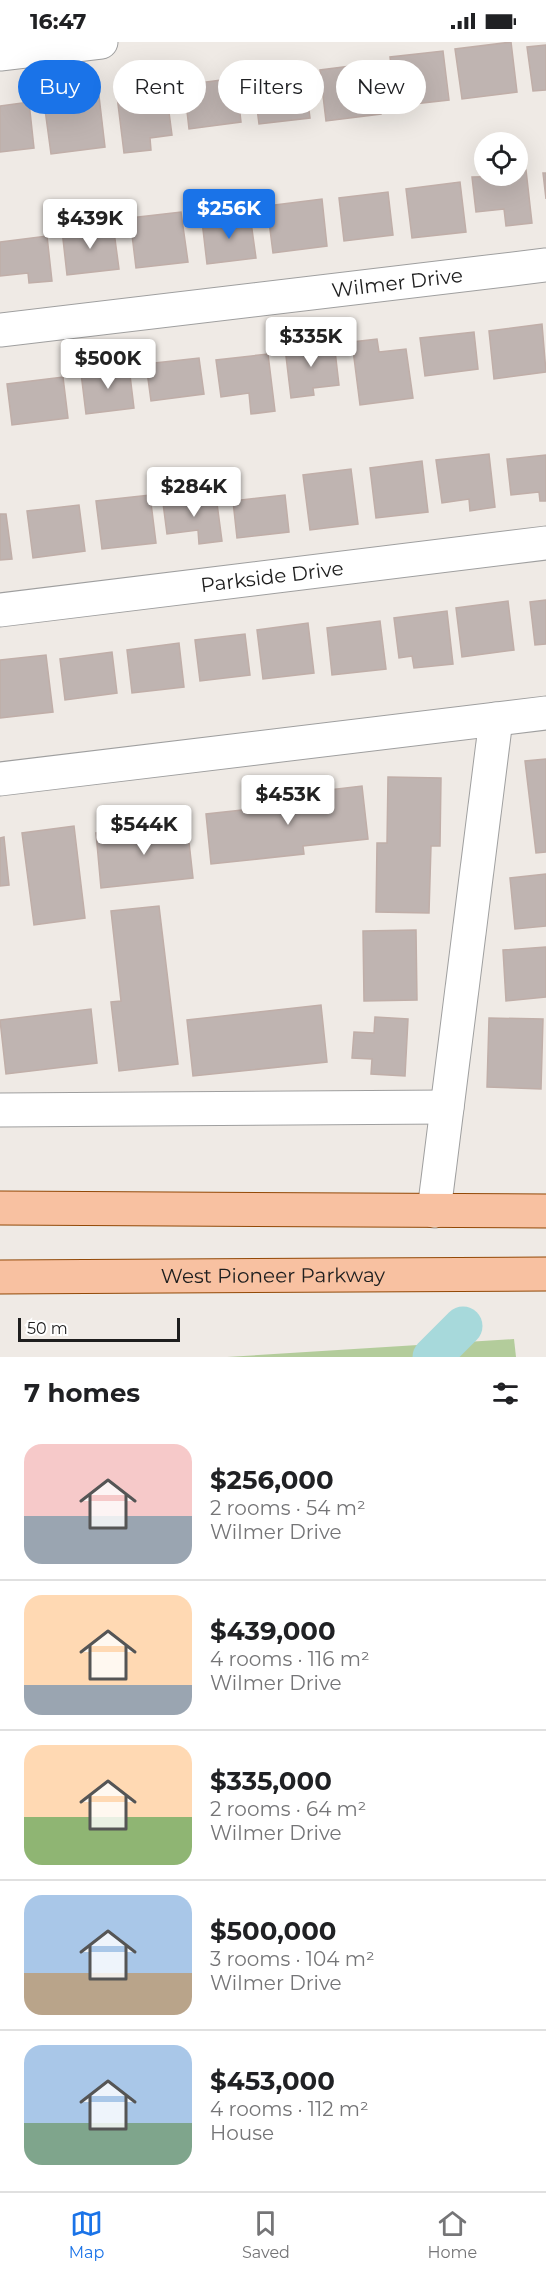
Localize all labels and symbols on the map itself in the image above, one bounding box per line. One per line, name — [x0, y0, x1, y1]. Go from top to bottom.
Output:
pin: $256K — [187, 189, 271, 240]
pin: $439K — [48, 199, 132, 250]
street label: Wilmer Drive — [330, 263, 464, 302]
pin: $335K — [269, 317, 353, 368]
pin: $500K — [66, 339, 150, 390]
pin: $284K — [152, 467, 236, 518]
street label: Parkside Drive — [199, 556, 345, 597]
pin: $453K — [246, 775, 330, 826]
pin: $544K — [102, 805, 186, 856]
street label: West Pioneer Parkway — [161, 1263, 385, 1288]
scale bar — [18, 1315, 180, 1342]

